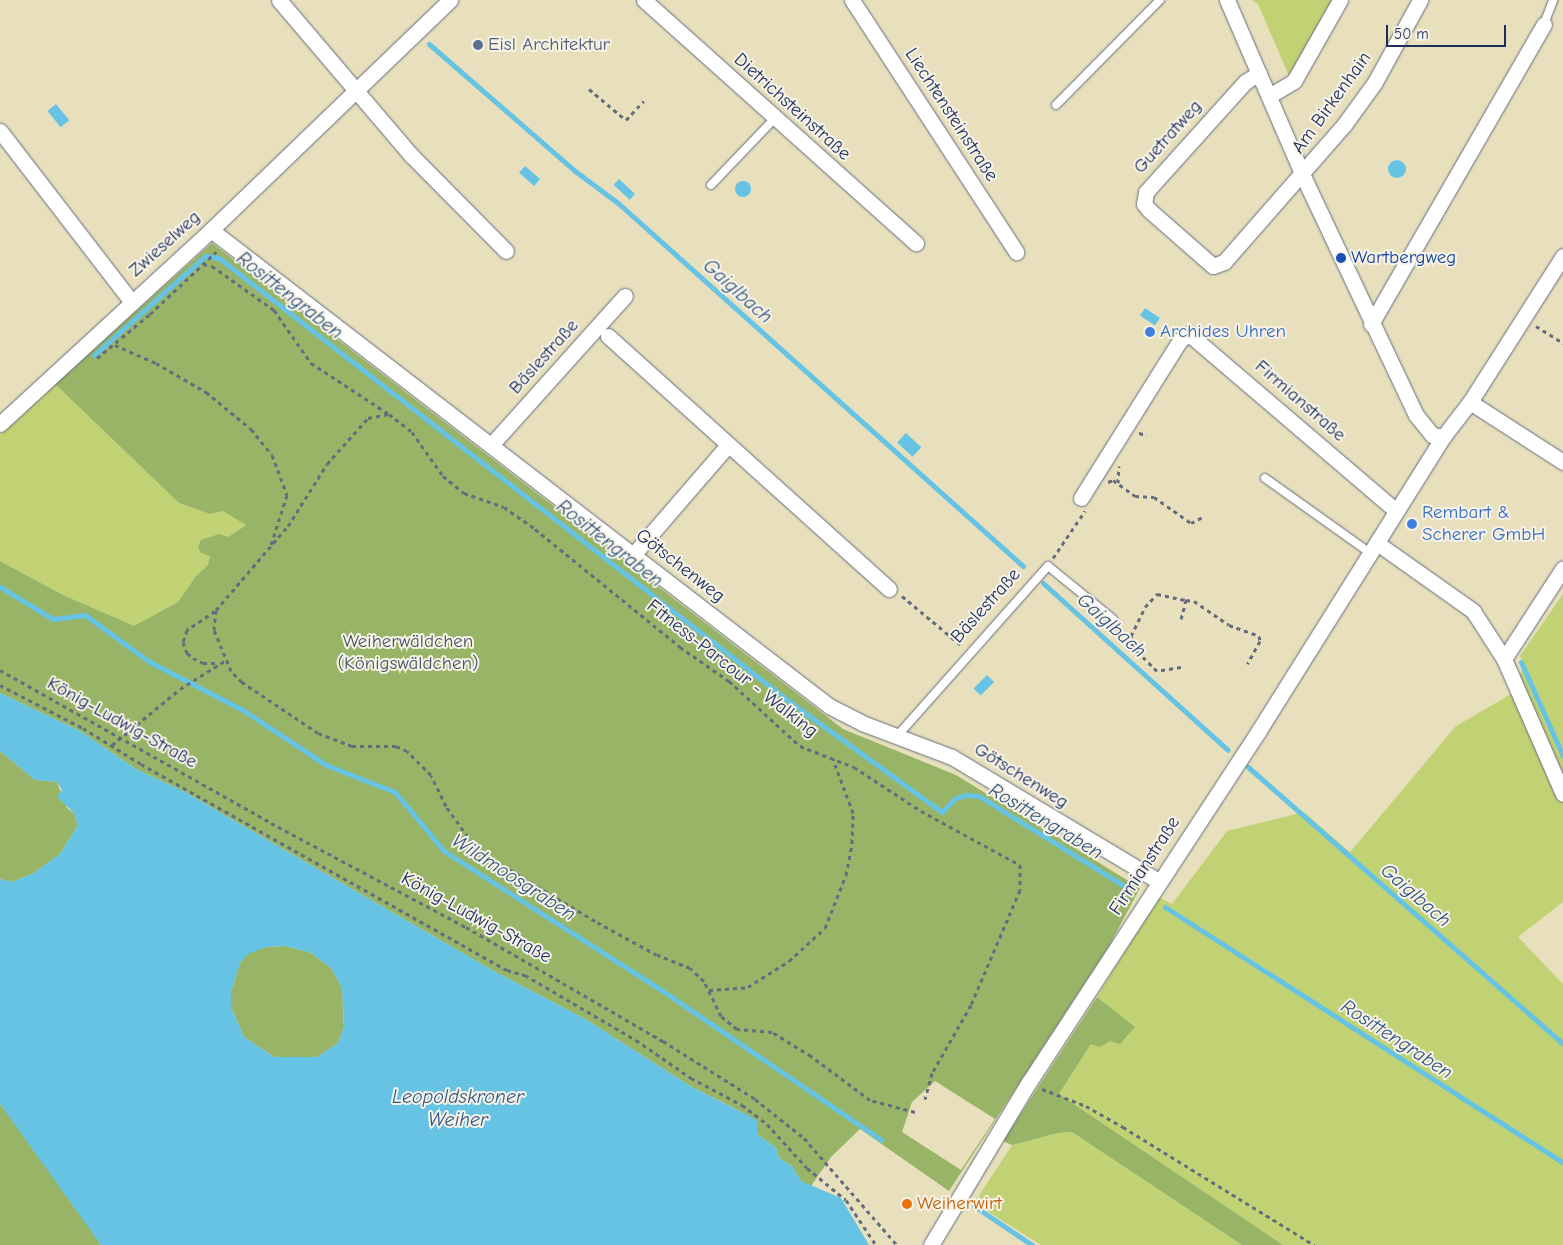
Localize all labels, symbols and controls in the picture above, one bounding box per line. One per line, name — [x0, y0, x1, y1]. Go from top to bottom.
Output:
scale bar — [1388, 15, 1508, 47]
text: 50 m — [1394, 25, 1429, 43]
place label: Eisl Architektur — [488, 34, 610, 56]
marker: Eisl Architektur — [472, 39, 484, 51]
street label: Liechtensteinstraße — [899, 44, 1003, 186]
street label: Am Birkenhain — [1287, 48, 1377, 158]
street label: Dietrichsteinstraße — [729, 49, 855, 165]
street label: Guetratweg — [1129, 95, 1207, 179]
street label: Zwieselweg — [125, 206, 205, 282]
water label: Rosittengraben — [232, 246, 348, 344]
place label: Wartbergweg — [1351, 247, 1456, 269]
marker: Wartbergweg — [1335, 252, 1347, 264]
water label: Gaiglbach — [698, 254, 778, 328]
street label: Bäslestraße — [504, 315, 584, 399]
place label: Archides Uhren — [1160, 321, 1286, 343]
marker: Archides Uhren — [1144, 326, 1156, 338]
street label: Firmianstraße — [1250, 355, 1350, 447]
water label: Rosittengraben — [552, 494, 668, 592]
place label: Rembart & Scherer GmbH — [1422, 502, 1545, 546]
marker: Rembart & Scherer GmbH — [1406, 518, 1418, 530]
street label: Götschenweg — [631, 524, 729, 608]
street label: Bäslestraße — [946, 564, 1026, 648]
water label: Gaiglbach — [1072, 588, 1152, 662]
street label: Fitness-Parcour - Walking — [642, 595, 822, 743]
park label: Weiherwäldchen (Königswäldchen) — [337, 631, 479, 675]
street label: König-Ludwig-Straße — [43, 672, 201, 774]
street label: Götschenweg — [970, 738, 1072, 814]
water label: Rosittengraben — [985, 778, 1107, 864]
street label: Firmianstraße — [1105, 812, 1185, 920]
water label: Wildmoosgraben — [448, 828, 580, 926]
water label: Gaiglbach — [1376, 858, 1456, 932]
street label: König-Ludwig-Straße — [397, 867, 555, 969]
water label: Rosittengraben — [1336, 994, 1458, 1084]
water label: Leopoldskroner Weiher — [392, 1085, 524, 1132]
place label: Weiherwirt — [917, 1193, 1002, 1215]
marker: Weiherwirt — [901, 1198, 913, 1210]

